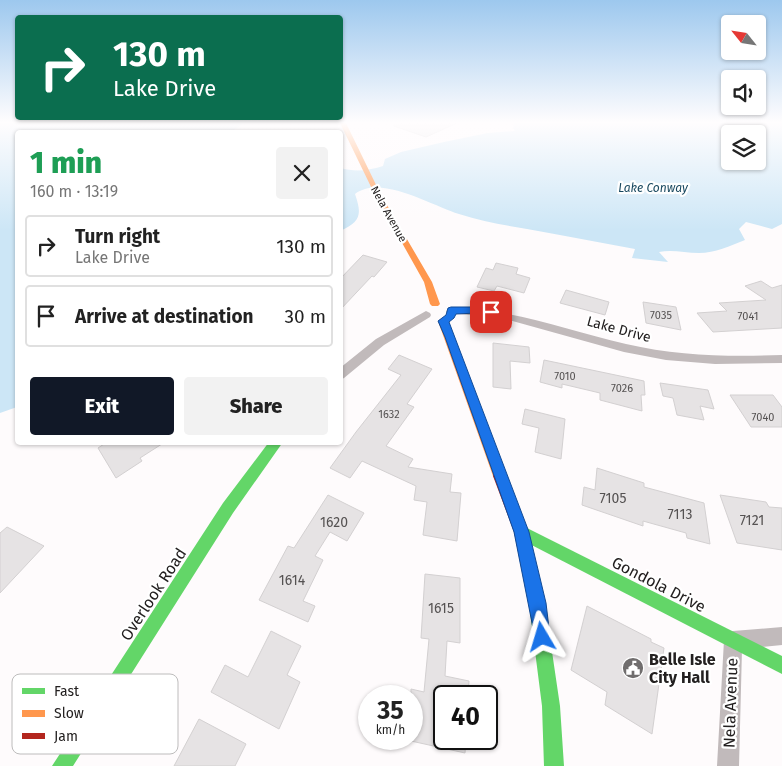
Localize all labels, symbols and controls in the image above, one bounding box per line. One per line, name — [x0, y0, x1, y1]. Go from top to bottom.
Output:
north arrow — [721, 15, 766, 60]
map controls — [721, 15, 766, 170]
text: 130 m — [113, 33, 206, 75]
icon: right — [30, 35, 95, 100]
button: sound — [721, 70, 766, 115]
text: Lake Drive — [113, 75, 216, 102]
button: layers — [721, 125, 766, 170]
text: 1 min — [30, 145, 102, 181]
button: close — [276, 147, 328, 199]
water label: Lake Conway — [618, 181, 689, 195]
text: 160 m · 13:19 — [30, 182, 118, 201]
street label: Nela Avenue — [368, 184, 409, 245]
text: Turn right — [75, 225, 160, 248]
icon: right — [32, 232, 60, 260]
text: 130 m — [276, 235, 326, 258]
text: Lake Drive — [75, 248, 150, 267]
pin — [470, 291, 512, 333]
icon: arrive — [477, 298, 505, 326]
icon: arrive — [32, 302, 60, 330]
text: Arrive at destination — [75, 305, 254, 328]
text: 30 m — [285, 305, 326, 328]
house number: 7035 — [650, 309, 672, 322]
house number: 7041 — [738, 310, 758, 323]
street label: Lake Drive — [585, 313, 653, 346]
house number: 7010 — [554, 370, 576, 383]
button: Exit — [30, 377, 174, 435]
button: Share — [184, 377, 328, 435]
house number: 7026 — [611, 382, 633, 395]
house number: 1632 — [378, 408, 400, 421]
house number: 7040 — [752, 411, 774, 424]
house number: 7105 — [600, 490, 626, 507]
house number: 7113 — [668, 506, 692, 523]
house number: 7121 — [740, 512, 764, 529]
house number: 1620 — [320, 514, 348, 531]
street label: Overlook Road — [116, 544, 190, 644]
street label: Gondola Drive — [609, 553, 709, 616]
house number: 1614 — [279, 572, 306, 589]
house number: 1615 — [428, 600, 454, 617]
position arrow — [515, 610, 567, 662]
place label: Belle Isle City Hall — [649, 650, 716, 687]
public building icon: Belle Isle City Hall — [621, 656, 645, 680]
street label: Nela Avenue — [719, 658, 742, 748]
legend — [12, 674, 178, 754]
text: Fast — [54, 683, 80, 700]
speed limit sign: 40 — [433, 685, 498, 750]
text: 35 — [377, 696, 404, 726]
text: Slow — [54, 705, 84, 722]
text: km/h — [376, 723, 405, 737]
text: Jam — [54, 728, 78, 745]

